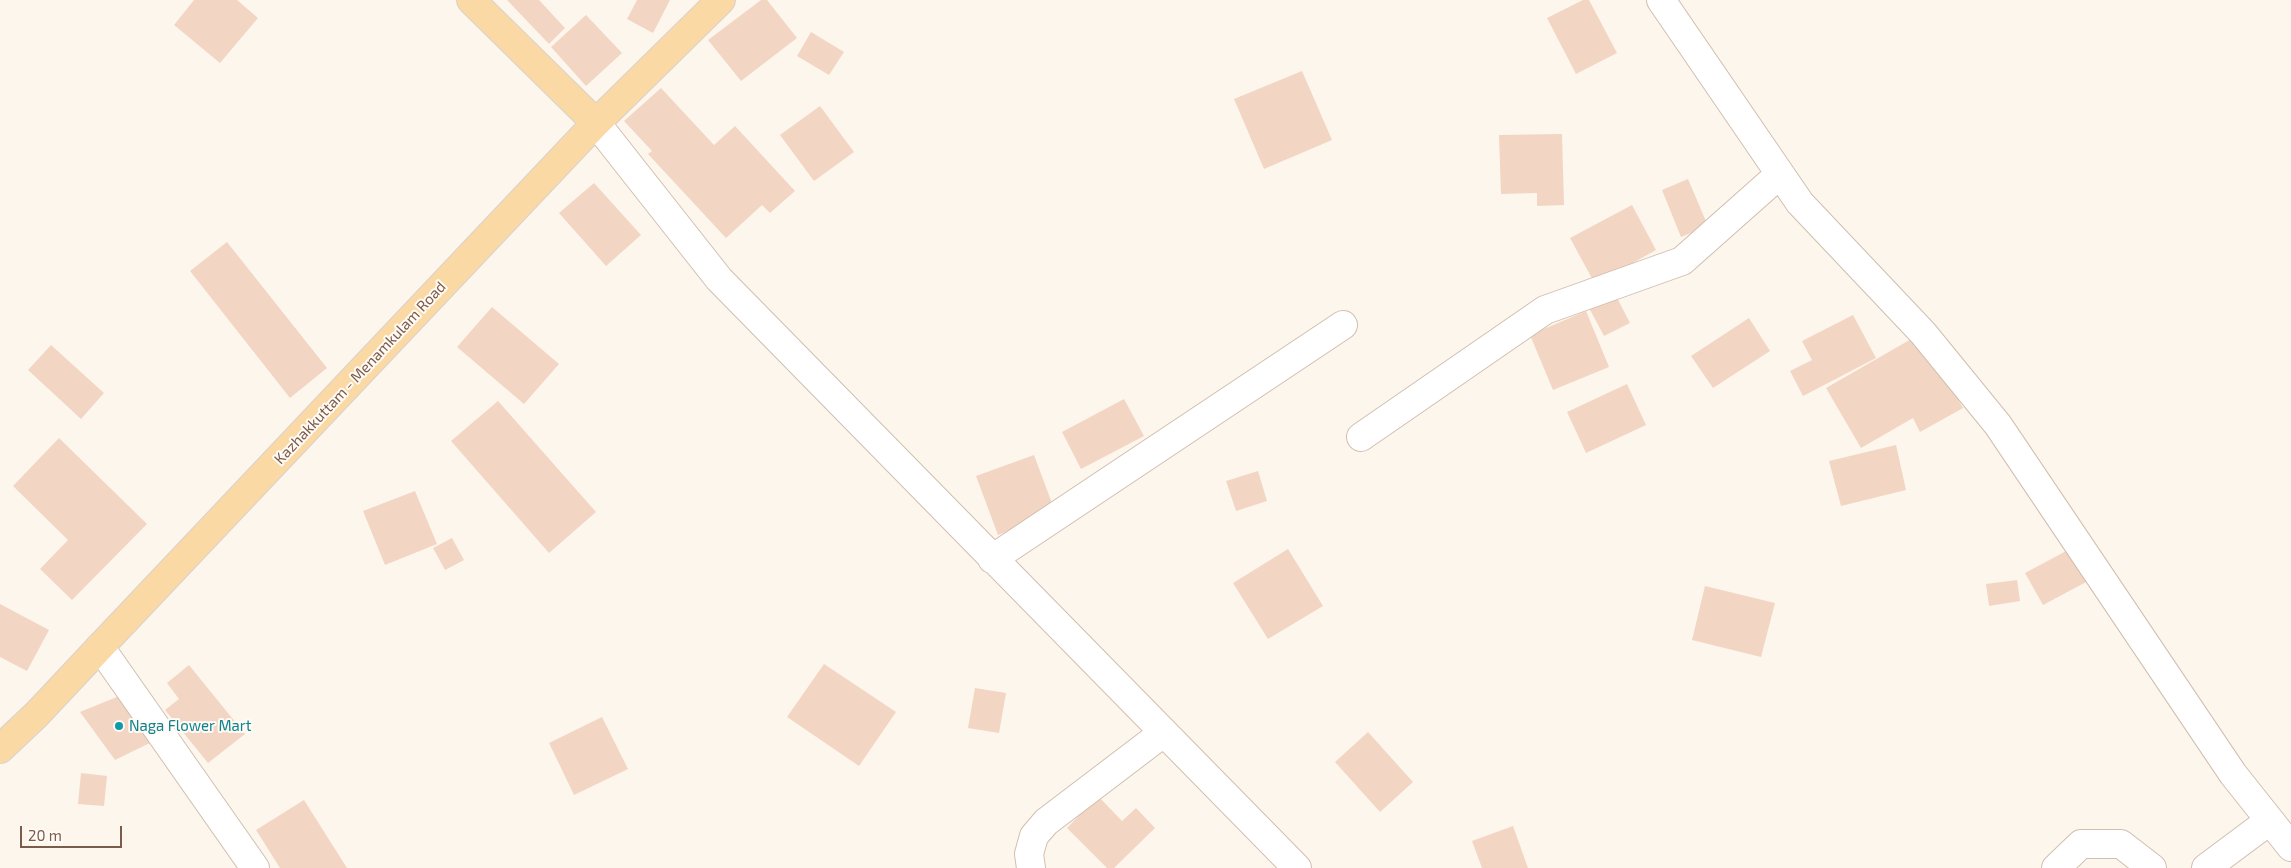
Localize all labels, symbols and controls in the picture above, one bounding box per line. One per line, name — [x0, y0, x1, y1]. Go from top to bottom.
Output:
street label: Kazhakkuttam - Menamkulam Road — [271, 278, 449, 468]
place label: Naga Flower Mart — [129, 717, 252, 735]
marker: Naga Flower Mart — [113, 720, 125, 732]
scale bar — [22, 816, 125, 848]
text: 20 m — [28, 826, 62, 844]

